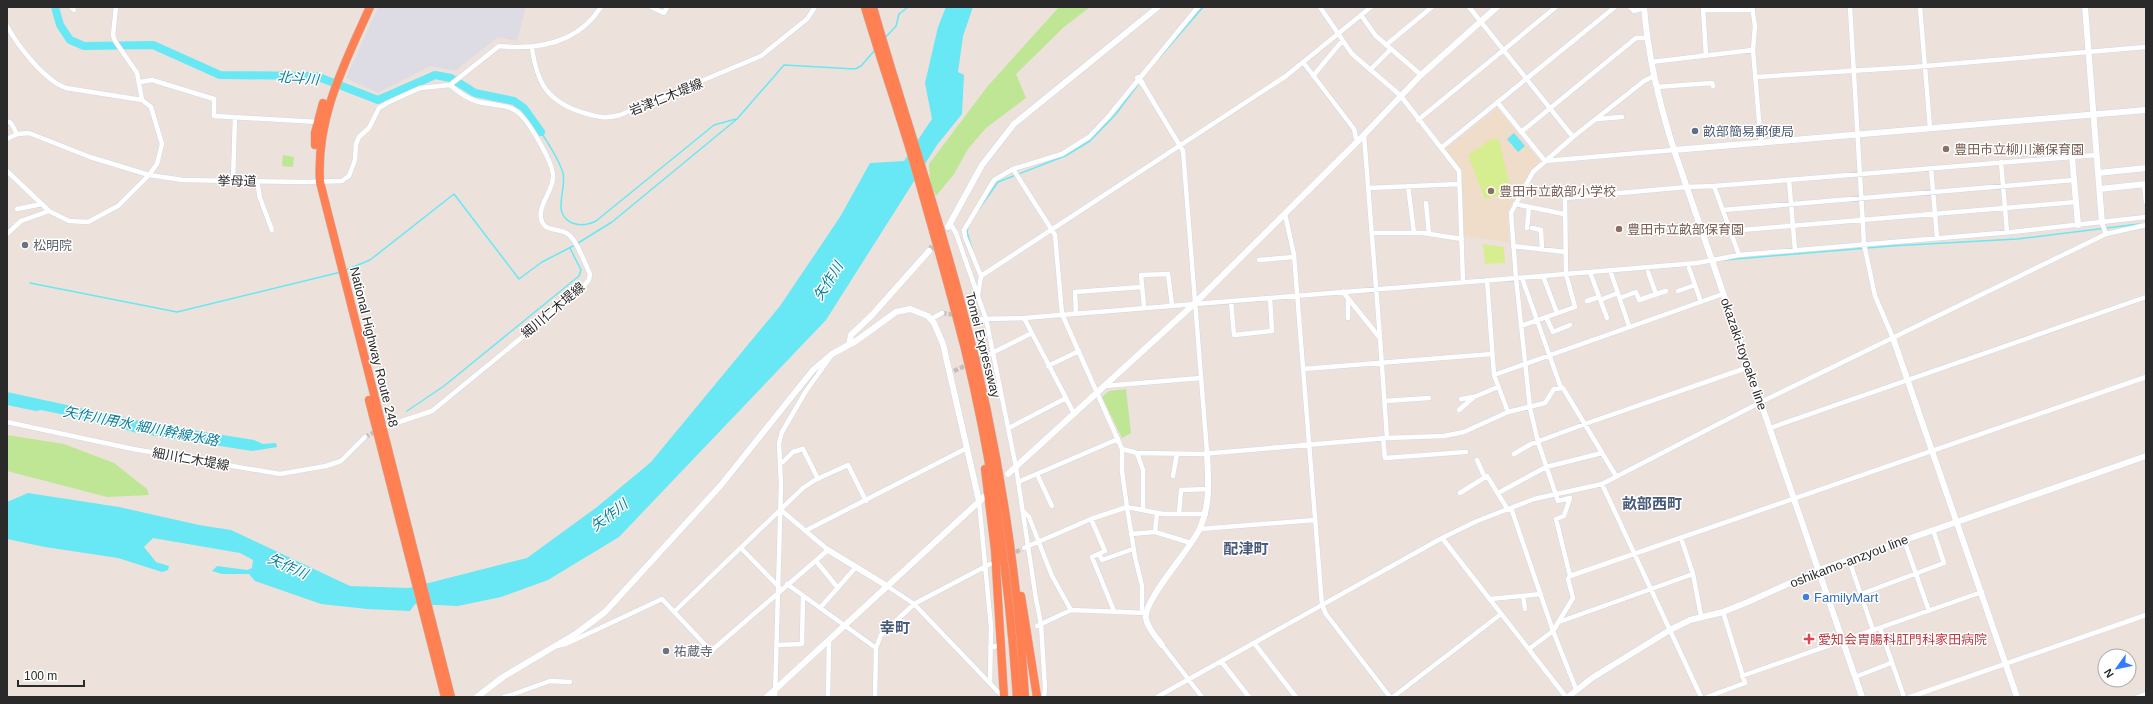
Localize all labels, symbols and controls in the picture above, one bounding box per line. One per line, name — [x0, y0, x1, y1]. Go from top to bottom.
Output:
water label: 北斗川 — [276, 68, 322, 88]
street label: 岩津仁木堤線 — [627, 75, 705, 119]
place label: 畝部簡易郵便局 — [1703, 124, 1794, 139]
marker: 畝部簡易郵便局 — [1690, 126, 1700, 136]
place label: 豊田市立柳川瀬保育園 — [1954, 142, 2084, 157]
marker: 豊田市立柳川瀬保育園 — [1941, 144, 1951, 154]
street label: 挙母道 — [217, 173, 257, 189]
place label: 豊田市立畝部小学校 — [1499, 184, 1616, 199]
marker: 豊田市立畝部小学校 — [1486, 186, 1496, 196]
place label: 豊田市立畝部保育園 — [1627, 222, 1744, 237]
marker: 豊田市立畝部保育園 — [1614, 224, 1624, 234]
place label: 松明院 — [33, 238, 72, 253]
marker: 松明院 — [20, 240, 30, 250]
water label: 矢作川 — [810, 257, 847, 303]
street label: National Highway Route 248 — [347, 265, 401, 429]
street label: 細川仁木堤線 — [518, 279, 588, 341]
street label: Tomei Expressway — [963, 291, 1004, 400]
street label: okazaki-toyoake line — [1718, 296, 1770, 412]
water label: 矢作川用水 細川幹線水路 — [62, 403, 221, 449]
street label: 細川仁木堤線 — [151, 445, 231, 473]
water label: 矢作川 — [587, 495, 632, 534]
district label: 畝部西町 — [1622, 495, 1682, 512]
street label: oshikamo-anzyou line — [1788, 531, 1910, 591]
district label: 配津町 — [1223, 540, 1269, 557]
water label: 矢作川 — [266, 550, 312, 583]
place label: FamilyMart — [1814, 590, 1879, 605]
marker: FamilyMart — [1801, 592, 1811, 602]
district label: 幸町 — [880, 619, 910, 636]
place label: 愛知会胃腸科肛門科家田病院 — [1818, 632, 1987, 647]
marker: 愛知会胃腸科肛門科家田病院 — [1803, 633, 1815, 645]
place label: 祐蔵寺 — [674, 644, 713, 659]
marker: 祐蔵寺 — [661, 646, 671, 656]
north arrow — [2097, 648, 2137, 688]
scale bar — [18, 662, 84, 688]
text: N — [2101, 667, 2116, 680]
text: 100 m — [24, 669, 57, 683]

